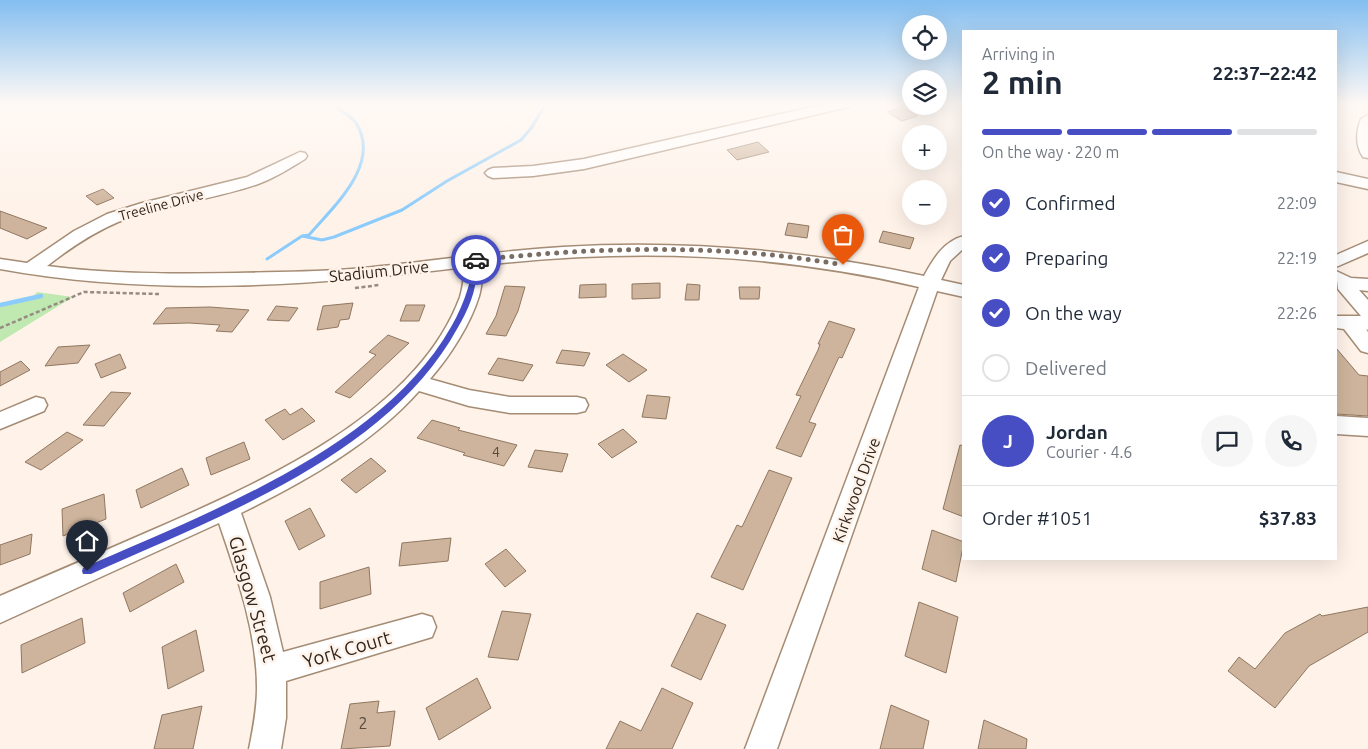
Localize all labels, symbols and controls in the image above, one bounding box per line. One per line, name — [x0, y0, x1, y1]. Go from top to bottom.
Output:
map controls — [902, 15, 947, 225]
button: locate — [902, 15, 947, 60]
text: Arriving in — [982, 45, 1055, 63]
text: 22:37–22:42 — [1212, 62, 1317, 84]
text: 2 min — [982, 64, 1063, 100]
button: layers — [902, 70, 947, 115]
button: + — [902, 125, 947, 170]
text: On the way · 220 m — [982, 143, 1119, 161]
button: − — [902, 180, 947, 225]
street label: Treeline Drive — [117, 186, 205, 224]
icon: check — [982, 189, 1010, 217]
text: Confirmed — [1025, 192, 1116, 214]
text: 22:09 — [1277, 194, 1317, 212]
pin — [822, 214, 864, 265]
icon: bag — [829, 221, 857, 249]
courier — [451, 235, 501, 285]
icon: check — [982, 244, 1010, 272]
icon: car — [462, 246, 490, 274]
text: Preparing — [1025, 247, 1109, 269]
text: 22:19 — [1277, 249, 1317, 267]
street label: Stadium Drive — [328, 257, 430, 285]
icon: check — [982, 299, 1010, 327]
text: On the way — [1025, 302, 1122, 324]
text: 22:26 — [1277, 304, 1317, 322]
text: Delivered — [1025, 357, 1107, 379]
button: chat — [1201, 415, 1253, 467]
button: phone — [1265, 415, 1317, 467]
text: Jordan — [1046, 421, 1108, 443]
text: J — [1003, 430, 1013, 452]
street label: Kirkwood Drive — [829, 435, 883, 545]
text: Courier · 4.6 — [1046, 443, 1132, 461]
house number: 4 — [492, 444, 500, 460]
text: Order #1051 — [982, 507, 1092, 529]
text: $37.83 — [1259, 507, 1317, 529]
pin — [66, 520, 108, 571]
icon: home — [73, 527, 101, 555]
street label: Glasgow Street — [225, 534, 282, 665]
street label: York Court — [300, 626, 394, 672]
house number: 2 — [358, 714, 368, 732]

